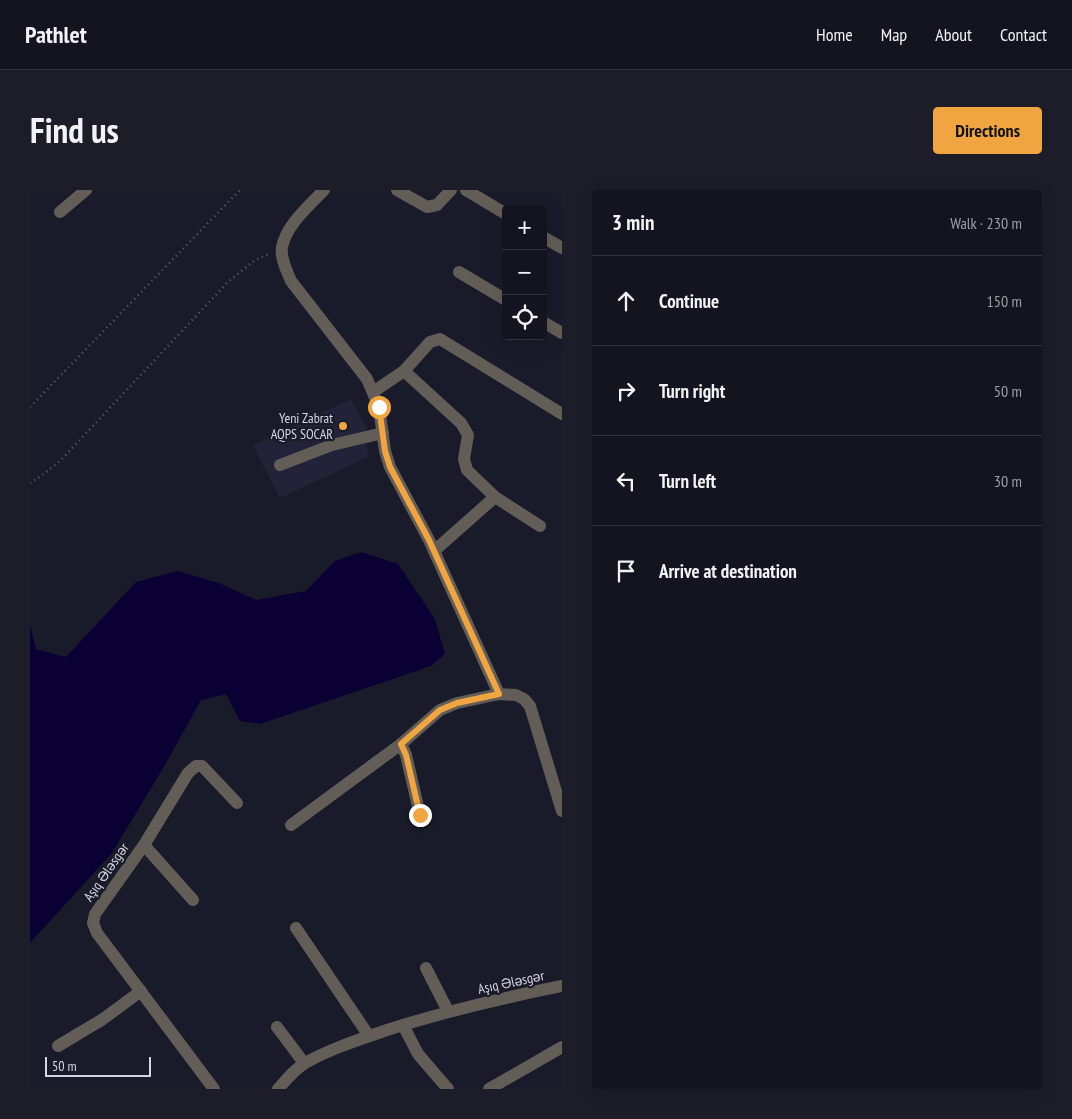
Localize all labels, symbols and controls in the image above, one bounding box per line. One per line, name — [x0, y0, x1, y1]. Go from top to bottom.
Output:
text: Pathlet — [25, 19, 87, 50]
text: Home — [816, 23, 853, 46]
text: Map — [881, 23, 907, 46]
text: About — [935, 23, 972, 46]
text: Contact — [1000, 23, 1047, 46]
text: Find us — [30, 107, 119, 153]
button: Directions — [933, 107, 1042, 154]
map controls — [502, 205, 547, 340]
button: + — [502, 205, 547, 250]
text: 3 min — [612, 209, 654, 236]
text: Walk · 230 m — [950, 213, 1022, 233]
button: − — [502, 250, 547, 295]
icon: ahead — [612, 287, 640, 315]
text: Continue — [659, 289, 719, 313]
text: 150 m — [987, 291, 1022, 311]
button: locate — [502, 295, 547, 340]
icon: right — [612, 377, 640, 405]
text: Turn right — [659, 379, 725, 403]
text: 50 m — [994, 381, 1022, 401]
route start — [368, 396, 391, 419]
place label: Yeni Zabrat AQPS SOCAR — [271, 409, 333, 443]
marker: Yeni Zabrat AQPS SOCAR — [337, 420, 349, 432]
icon: left — [612, 467, 640, 495]
text: Turn left — [659, 469, 716, 493]
text: 30 m — [994, 471, 1022, 491]
icon: arrive — [612, 557, 640, 585]
text: Arrive at destination — [659, 559, 797, 583]
route end — [409, 804, 432, 827]
street label: Aşıq Ələsgər — [79, 839, 133, 905]
street label: Aşıq Ələsgər — [476, 966, 546, 998]
scale bar — [45, 1054, 151, 1077]
text: 50 m — [52, 1057, 77, 1075]

